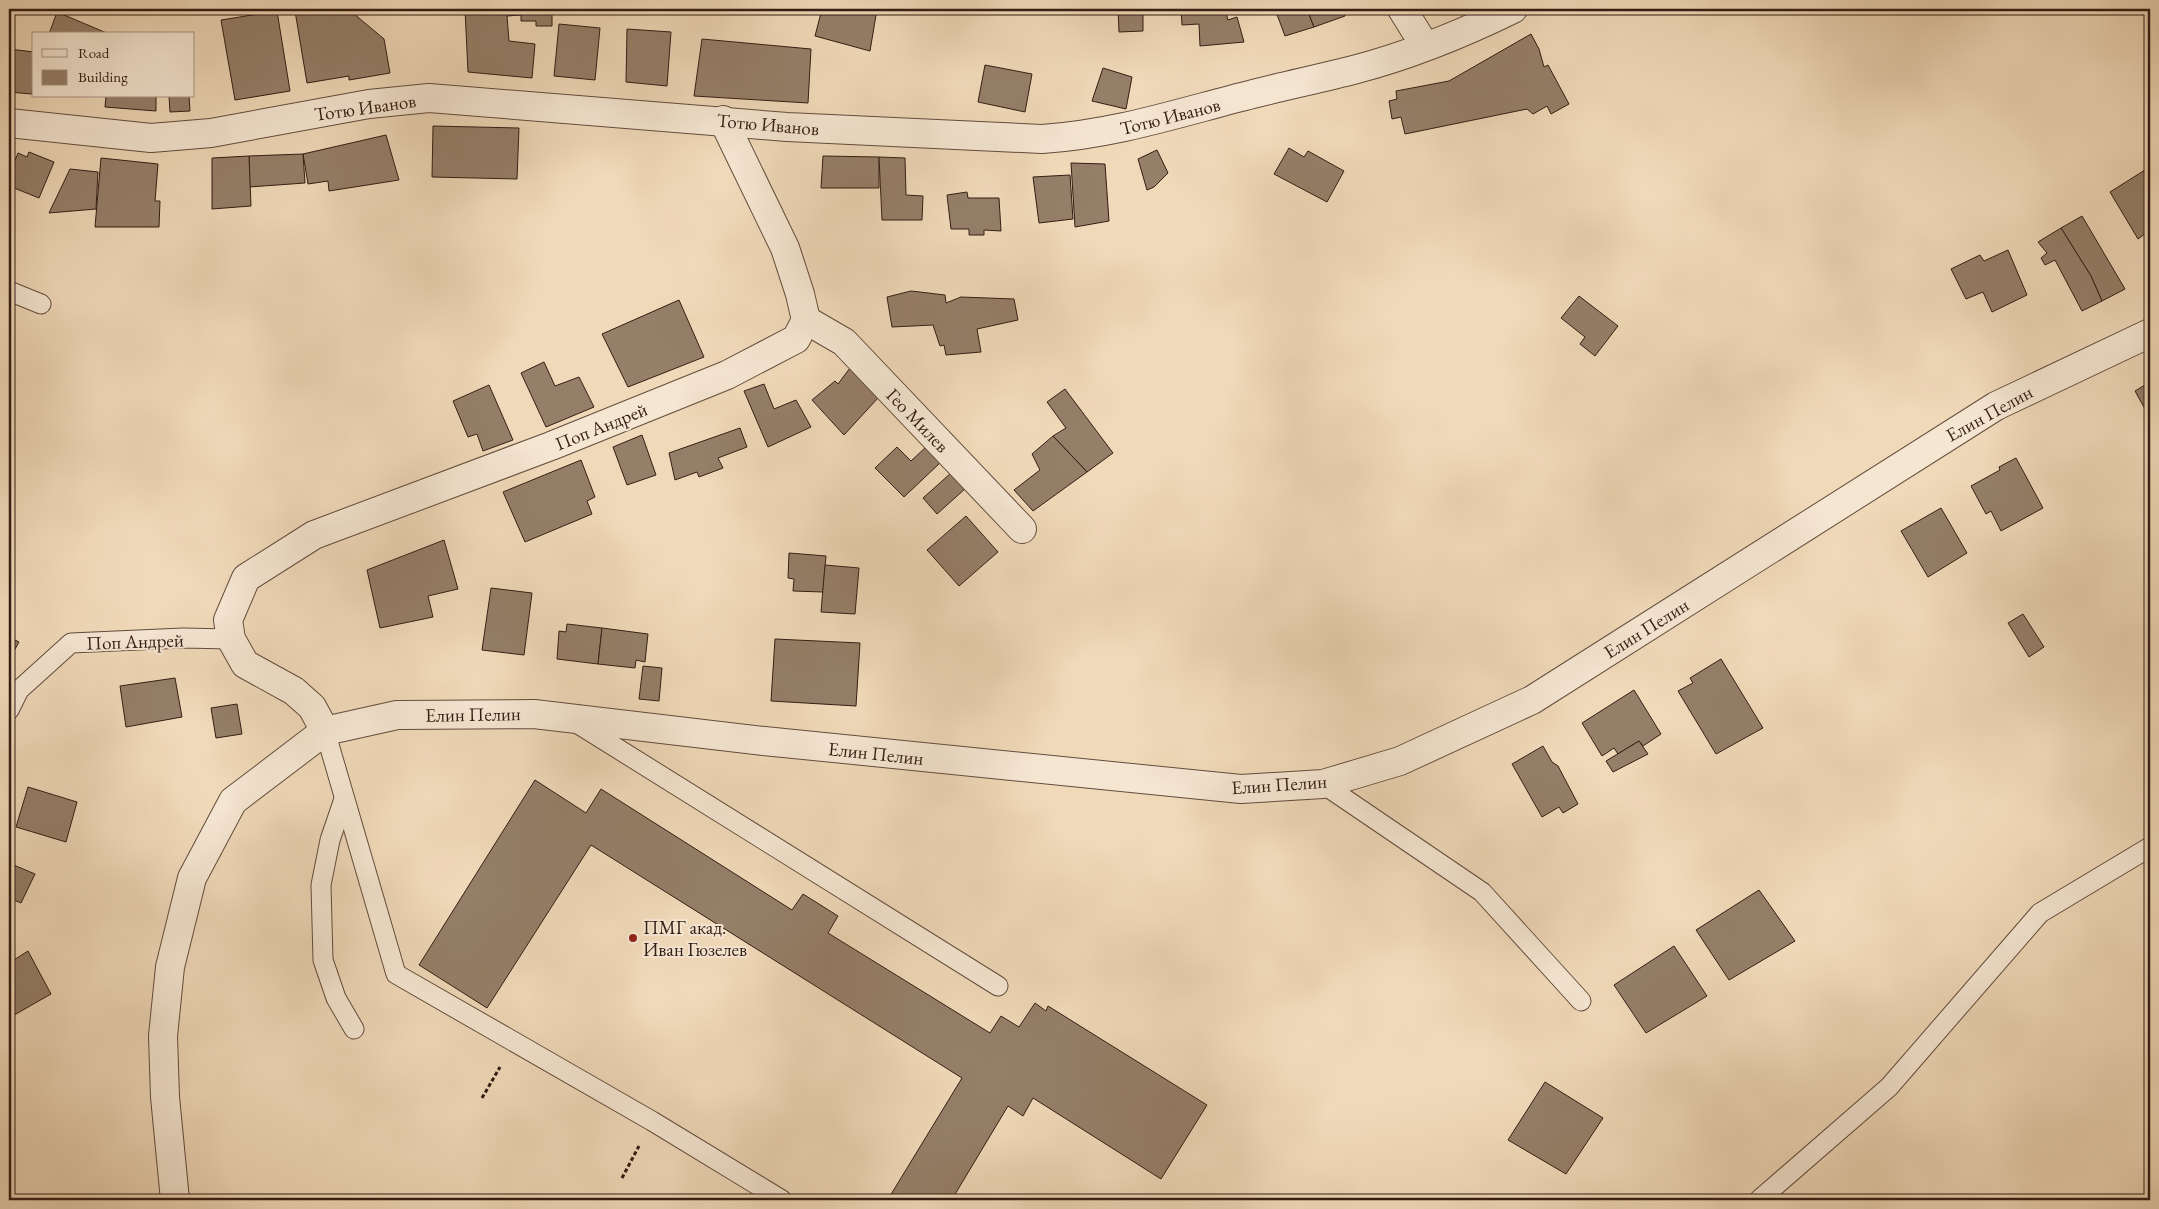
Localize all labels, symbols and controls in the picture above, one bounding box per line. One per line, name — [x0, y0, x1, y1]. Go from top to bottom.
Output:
legend — [32, 32, 195, 98]
text: Road — [78, 43, 110, 62]
text: Building — [78, 67, 128, 86]
street label: Тотю Иванов — [313, 88, 418, 127]
street label: Тотю Иванов — [1117, 92, 1223, 141]
street label: Тотю Иванов — [716, 108, 820, 141]
street label: Елин Пелин — [1941, 379, 2037, 448]
street label: Гео Милев — [881, 383, 955, 458]
street label: Поп Андрей — [551, 397, 651, 456]
street label: Елин Пелин — [1599, 592, 1694, 664]
street label: Поп Андрей — [86, 627, 184, 656]
street label: Елин Пелин — [425, 701, 521, 728]
street label: Елин Пелин — [827, 736, 925, 771]
street label: Елин Пелин — [1230, 769, 1328, 800]
place label: ПМГ акад. Иван Гюзелев — [643, 915, 747, 962]
marker: ПМГ акад. Иван Гюзелев — [627, 932, 639, 944]

